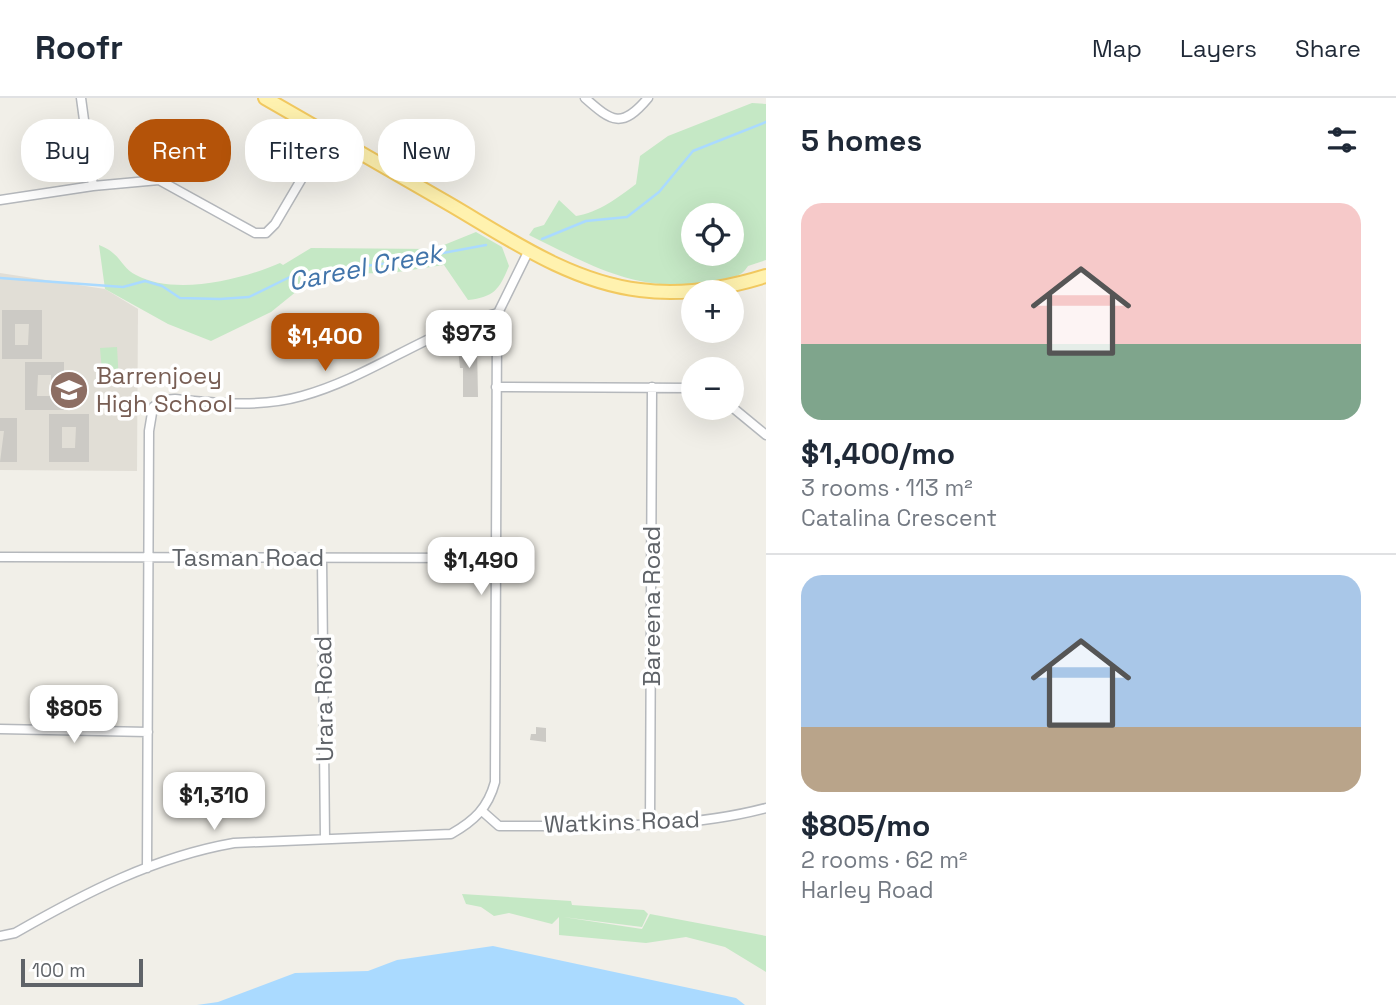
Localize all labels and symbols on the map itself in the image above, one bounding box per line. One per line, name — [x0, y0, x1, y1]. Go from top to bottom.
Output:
water label: Careel Creek — [285, 235, 448, 299]
pin: $973 — [428, 310, 510, 370]
pin: $1,400 — [268, 314, 382, 373]
place label: Barrenjoey High School — [96, 360, 233, 419]
school or university icon: Barrenjoey High School — [48, 369, 90, 411]
street label: Bareena Road — [636, 526, 667, 686]
pin: $1,490 — [424, 538, 538, 597]
street label: Tasman Road — [172, 542, 324, 573]
street label: Urara Road — [307, 636, 340, 762]
pin: $805 — [33, 686, 115, 745]
pin: $1,310 — [157, 772, 271, 832]
street label: Watkins Road — [543, 803, 701, 840]
scale bar — [21, 956, 144, 988]

